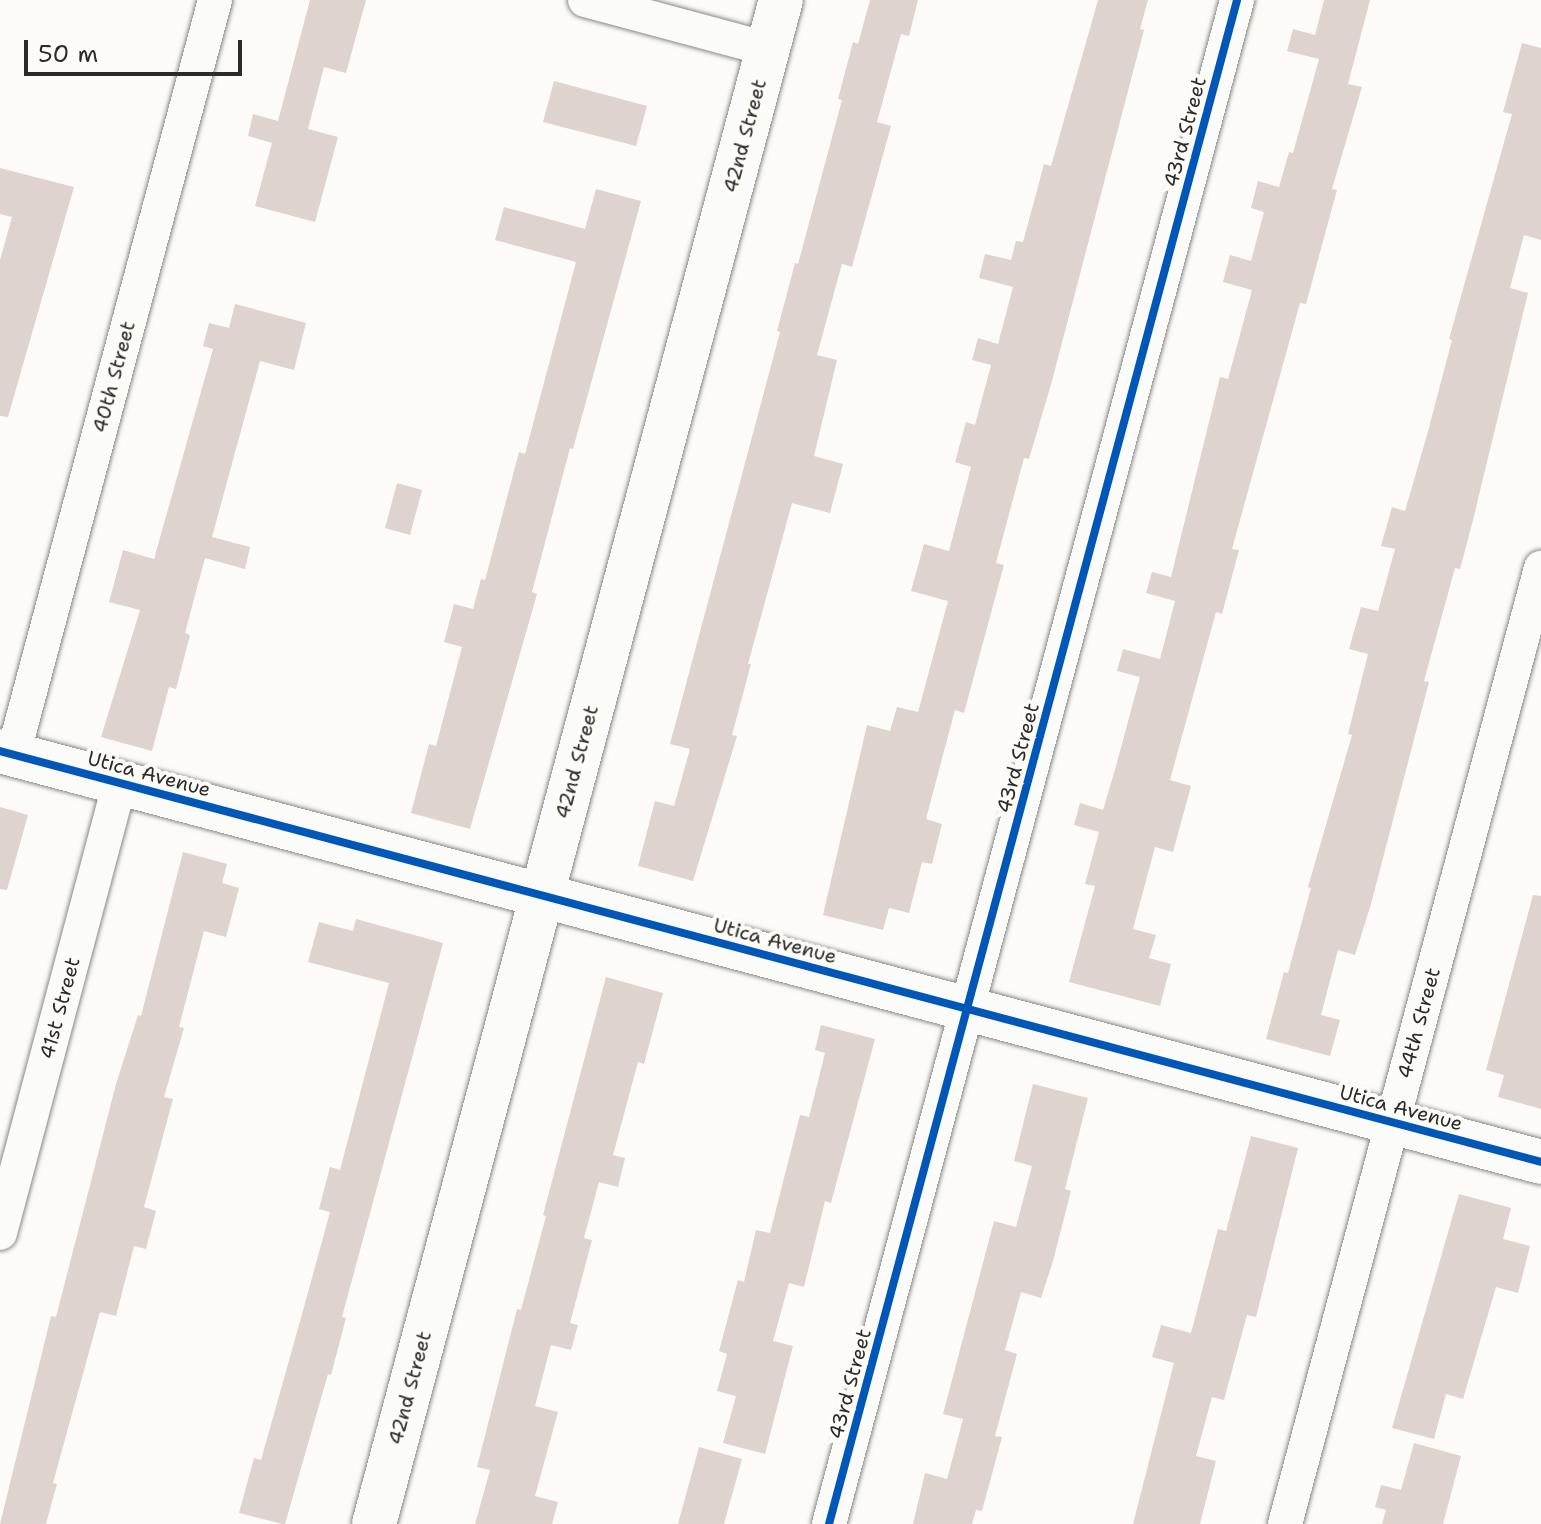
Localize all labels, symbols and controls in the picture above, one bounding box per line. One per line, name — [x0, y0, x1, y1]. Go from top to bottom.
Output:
scale bar — [28, 24, 246, 74]
text: 50 m — [38, 38, 98, 70]
street label: 43rd Street — [1159, 74, 1211, 190]
street label: 42nd Street — [718, 77, 772, 195]
street label: 40th Street — [88, 319, 140, 435]
street label: 43rd Street — [992, 700, 1044, 816]
street label: 42nd Street — [550, 703, 604, 821]
street label: Utica Avenue — [85, 746, 213, 802]
street label: Utica Avenue — [711, 913, 839, 969]
street label: 41st Street — [35, 954, 85, 1062]
street label: 44th Street — [1393, 965, 1445, 1081]
street label: Utica Avenue — [1337, 1080, 1465, 1136]
street label: 43rd Street — [824, 1326, 876, 1442]
street label: 42nd Street — [383, 1329, 437, 1447]

